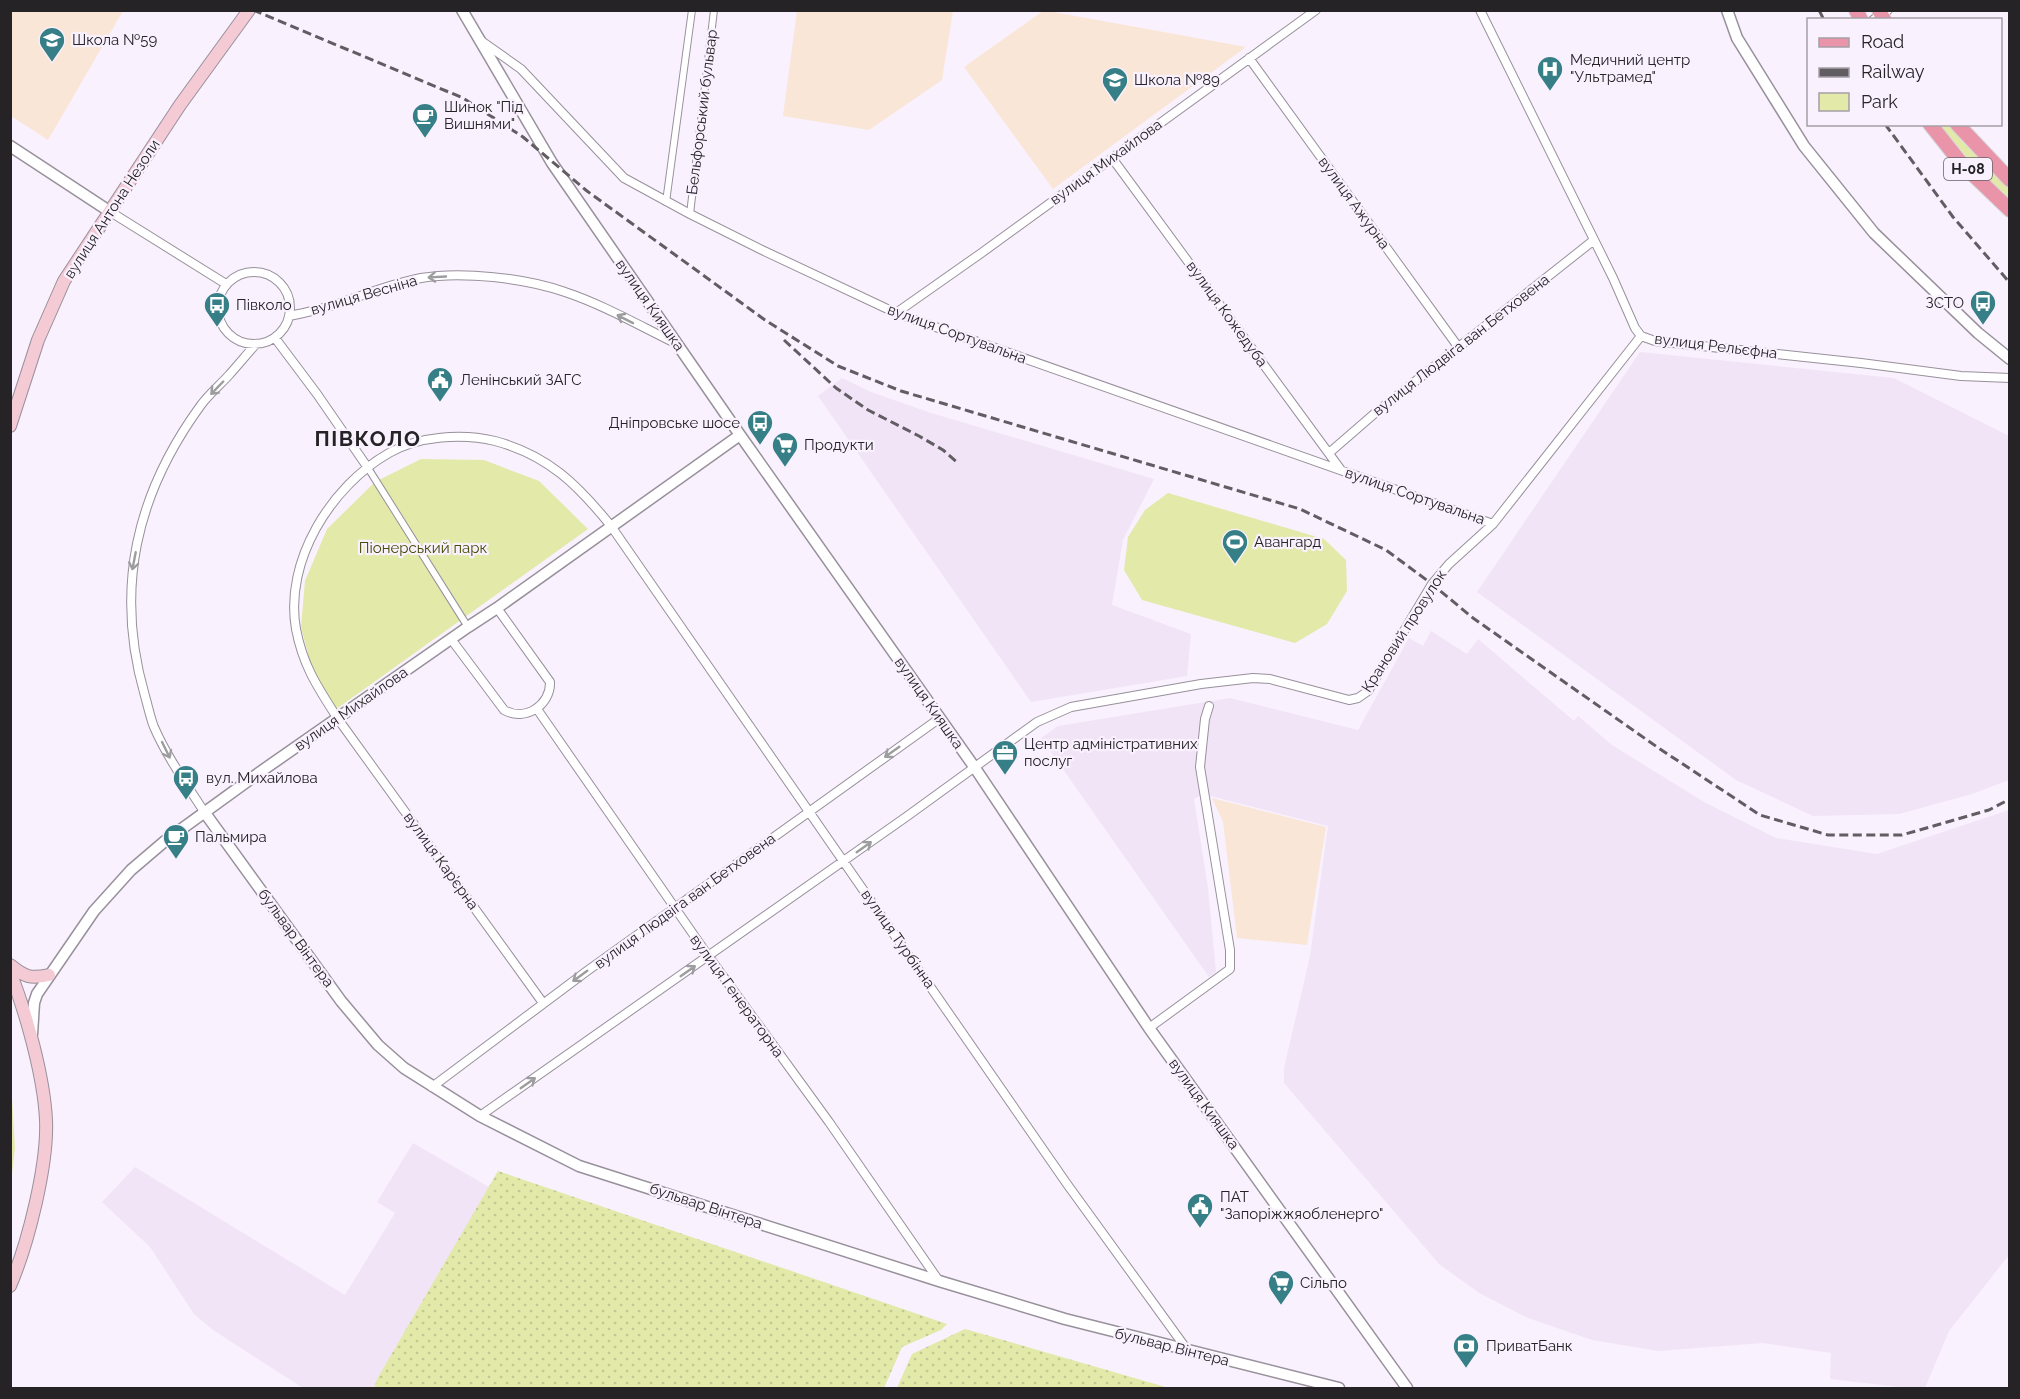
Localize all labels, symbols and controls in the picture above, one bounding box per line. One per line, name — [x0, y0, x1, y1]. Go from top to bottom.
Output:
legend — [1807, 18, 2002, 126]
school or university icon: Школа №59 — [37, 25, 67, 63]
street label: Бельфорський бульвар — [683, 28, 721, 196]
place label: Школа №59 — [72, 31, 157, 49]
text: Road — [1861, 31, 1904, 52]
place label: Медичний центр "Ультрамед" — [1570, 51, 1690, 86]
hospital icon: Медичний центр "Ультрамед" — [1535, 54, 1565, 92]
text: Railway — [1861, 61, 1925, 82]
school or university icon: Школа №89 — [1100, 65, 1130, 103]
place label: Школа №89 — [1134, 71, 1220, 89]
text: Park — [1861, 91, 1898, 112]
place label: Шинок "Під Вишнями" — [444, 98, 524, 133]
cafe icon: Шинок "Під Вишнями" — [410, 101, 440, 139]
street label: вулиця Михайлова — [1046, 115, 1166, 209]
street label: вулиця Антона Незоли — [60, 136, 164, 282]
street label: вулиця Ажурна — [1314, 153, 1394, 253]
road number: Н-08 — [1944, 158, 1992, 180]
street label: вулиця Кияшка — [612, 256, 688, 354]
street label: вулиця Кожедуба — [1183, 257, 1271, 371]
street label: вулиця Людвіга ван Бетховена — [1369, 270, 1553, 420]
street label: вулиця Весніна — [309, 271, 419, 319]
one-way arrow — [428, 272, 448, 283]
bus stop icon: ЗСТО — [1968, 288, 1998, 326]
bus stop icon: Півколо — [202, 290, 232, 328]
place label: ЗСТО — [1926, 294, 1964, 312]
place label: Півколо — [236, 296, 292, 314]
street label: вулиця Сортувальна — [885, 300, 1029, 368]
one-way arrow — [616, 312, 634, 324]
street label: вулиця Рельєфна — [1654, 330, 1778, 362]
public building icon: Ленінський ЗАГС — [425, 365, 455, 403]
place label: Ленінський ЗАГС — [460, 371, 582, 389]
one-way arrow — [209, 380, 224, 395]
bus stop icon: Дніпровське шосе — [745, 408, 775, 446]
place label: Дніпровське шосе — [609, 414, 740, 432]
district label: ПІВКОЛО — [315, 426, 421, 451]
supermarket icon: Продукти — [770, 430, 800, 468]
place label: Продукти — [804, 436, 874, 454]
street label: вулиця Сортувальна — [1343, 464, 1487, 528]
sports icon: Авангард — [1220, 527, 1250, 565]
place label: Авангард — [1254, 533, 1322, 551]
park label: Піонерський парк — [359, 539, 487, 557]
one-way arrow — [128, 550, 139, 570]
street label: Крановий провулок — [1358, 566, 1450, 696]
street label: вулиця Кияшка — [891, 654, 967, 752]
street label: вулиця Михайлова — [291, 663, 411, 755]
place label: Центр адміністративних послуг — [1024, 735, 1198, 770]
office icon: Центр адміністративних послуг — [990, 738, 1020, 776]
one-way arrow — [160, 741, 172, 758]
one-way arrow — [884, 746, 901, 758]
bus stop icon: вул. Михайлова — [171, 763, 201, 801]
place label: вул. Михайлова — [206, 769, 318, 787]
street label: вулиця Кар’єрна — [400, 809, 482, 913]
cafe icon: Пальмира — [161, 822, 191, 860]
place label: Пальмира — [195, 828, 267, 846]
street label: вулиця Людвіга ван Бетховена — [591, 829, 779, 973]
one-way arrow — [856, 841, 872, 853]
street label: бульвар Вінтера — [254, 885, 338, 991]
street label: вулиця Турбінна — [857, 886, 939, 992]
street label: вулиця Генераторна — [686, 931, 788, 1061]
one-way arrow — [679, 965, 695, 977]
one-way arrow — [573, 970, 589, 982]
street label: вулиця Кияшка — [1165, 1055, 1243, 1153]
one-way arrow — [519, 1077, 535, 1089]
street label: бульвар Вінтера — [647, 1179, 765, 1233]
place label: ПАТ "Запоріжжяобленерго" — [1220, 1188, 1383, 1223]
public building icon: ПАТ "Запоріжжяобленерго" — [1185, 1191, 1215, 1229]
supermarket icon: Сільпо — [1266, 1268, 1296, 1306]
place label: Сільпо — [1300, 1274, 1347, 1292]
street label: бульвар Вінтера — [1113, 1324, 1231, 1370]
bank icon: ПриватБанк — [1451, 1331, 1481, 1369]
place label: ПриватБанк — [1486, 1337, 1573, 1355]

